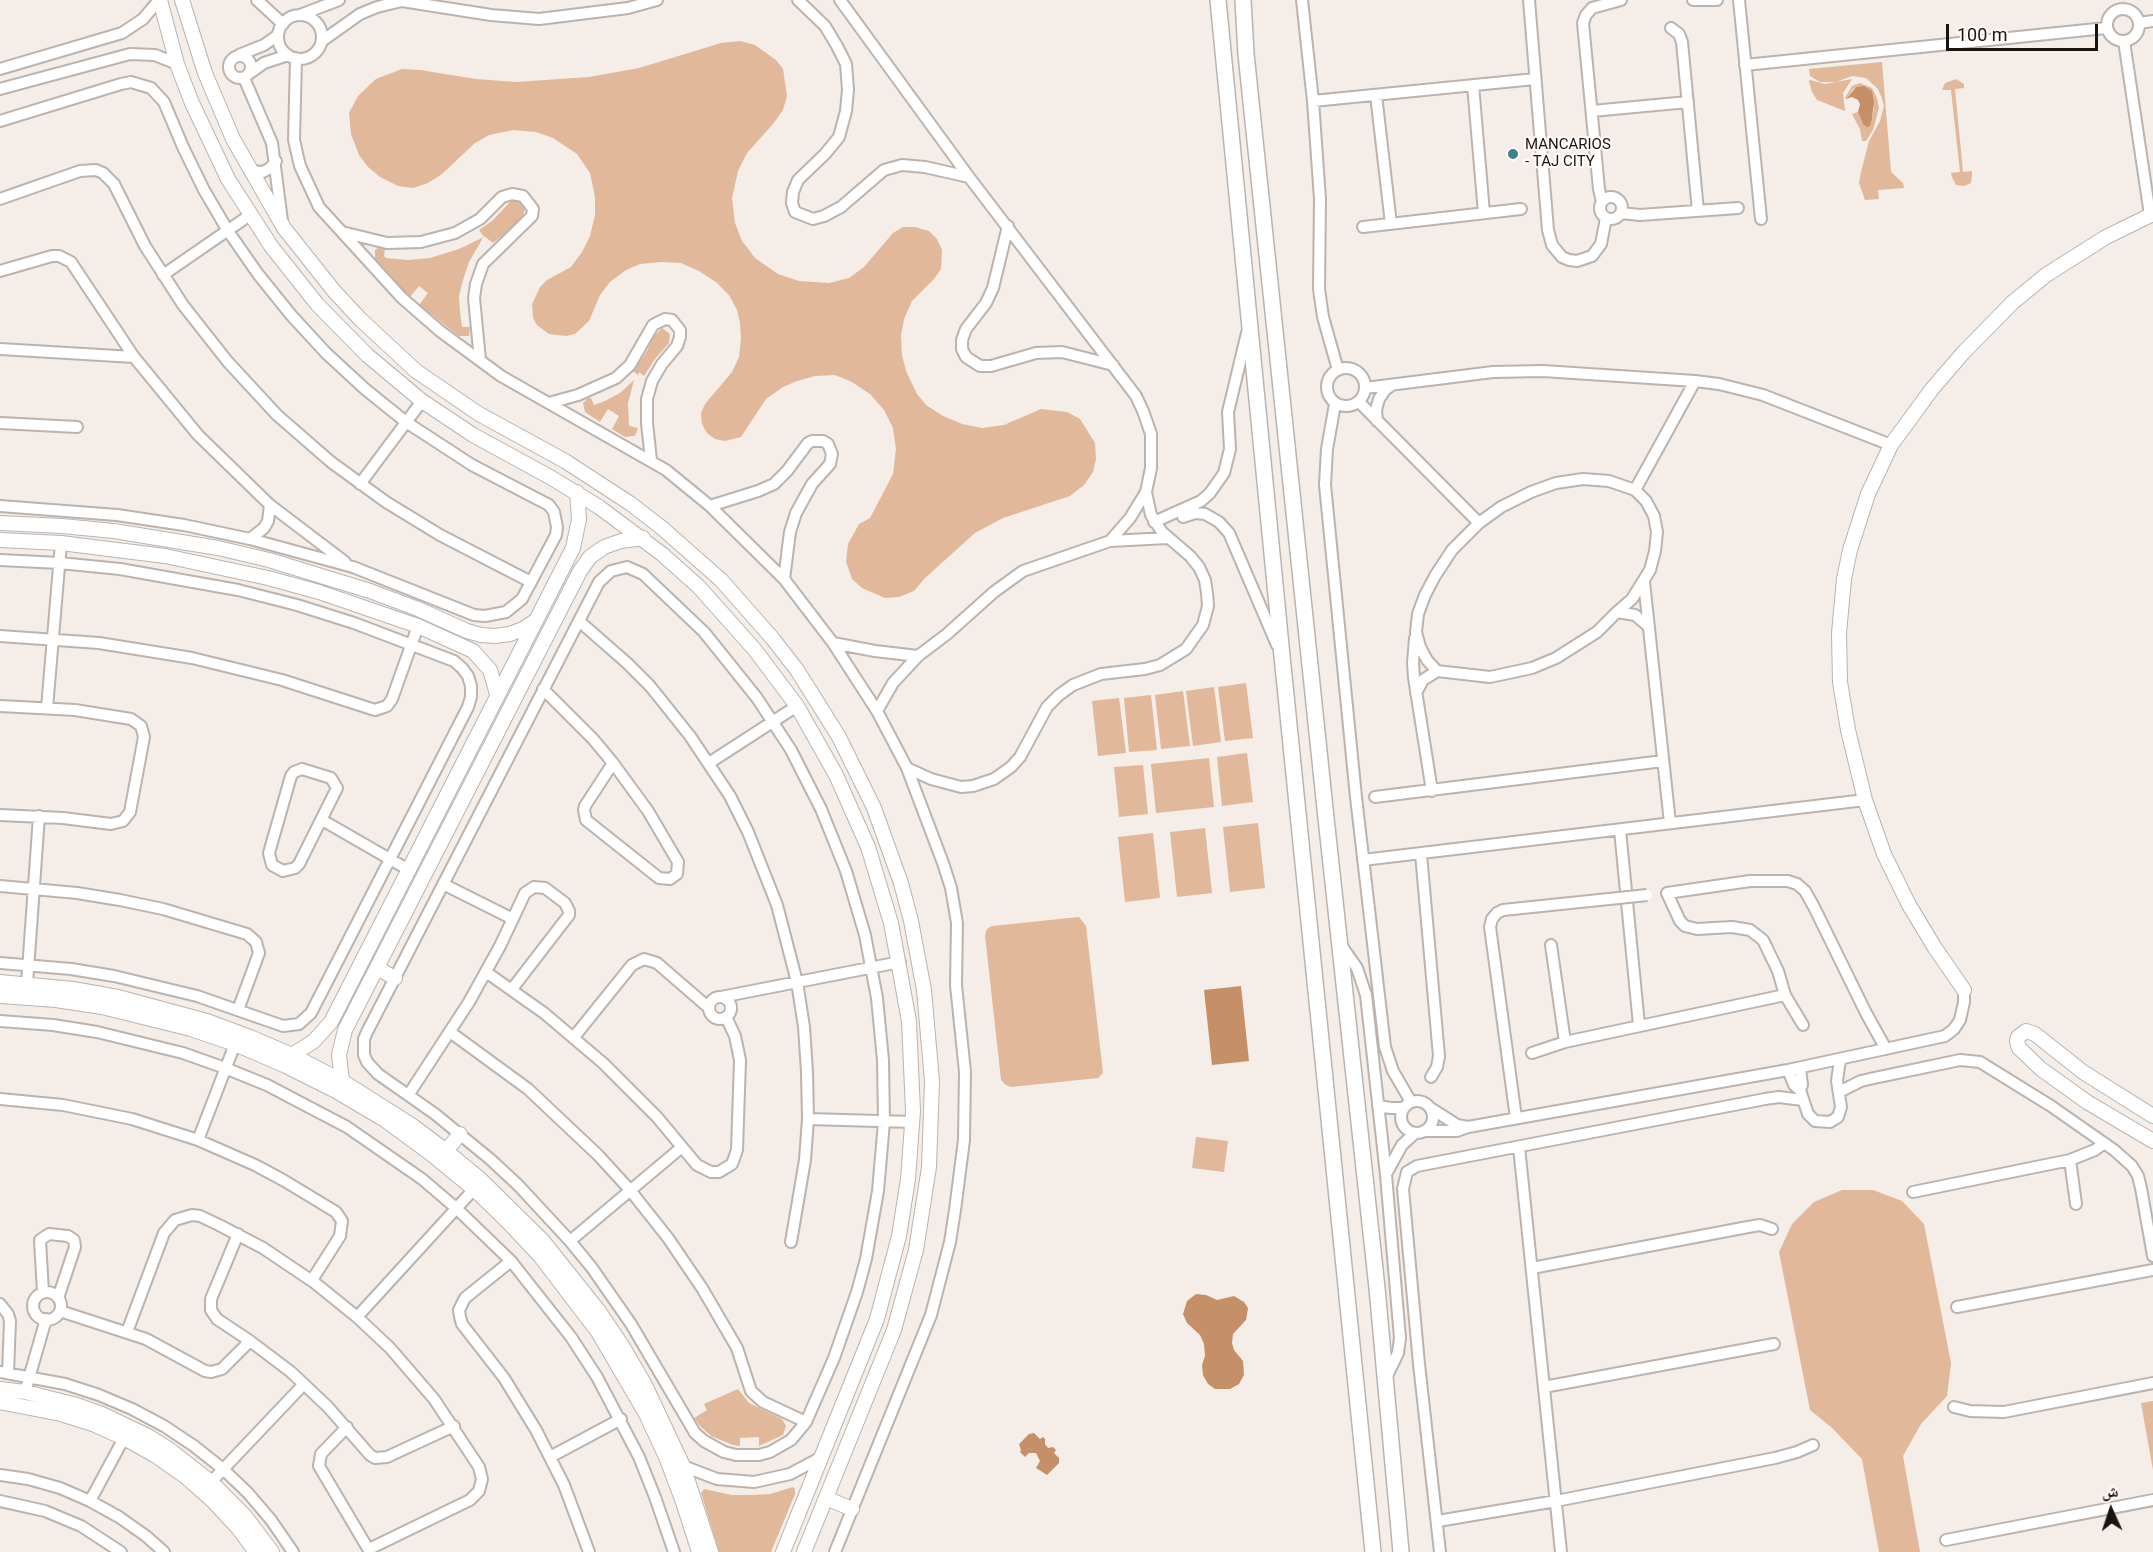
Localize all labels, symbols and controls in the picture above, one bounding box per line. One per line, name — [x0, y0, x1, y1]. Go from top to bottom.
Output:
scale bar — [1949, 12, 2100, 50]
text: 100 m — [1957, 24, 2008, 45]
place label: MANCARIOS - TAJ CITY — [1525, 136, 1611, 171]
marker: MANCARIOS - TAJ CITY — [1506, 147, 1520, 161]
north arrow — [2081, 1480, 2141, 1540]
text: ش — [2101, 1482, 2119, 1501]

